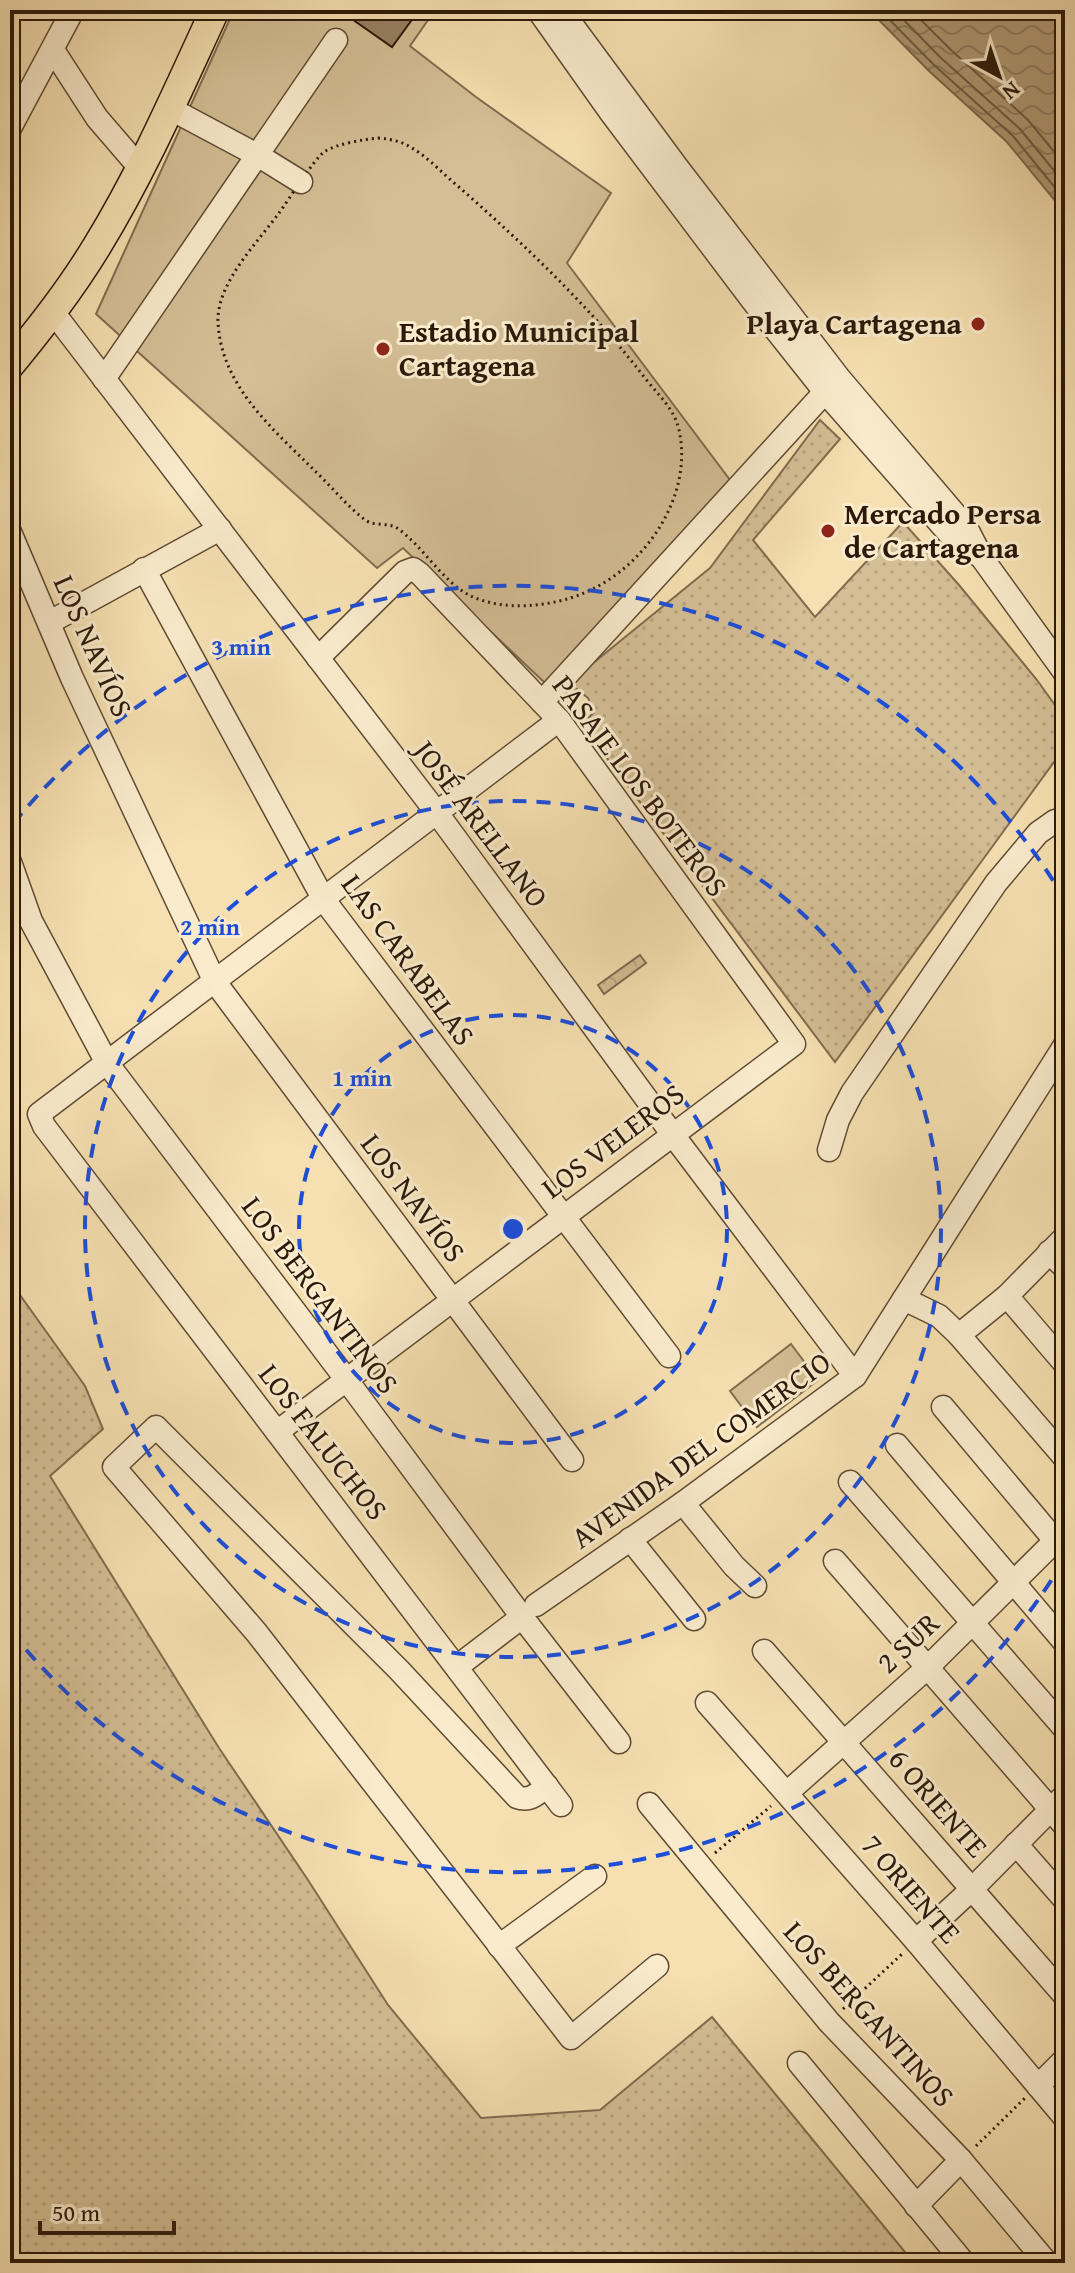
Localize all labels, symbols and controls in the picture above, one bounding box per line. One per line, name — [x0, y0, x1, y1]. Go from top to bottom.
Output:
north arrow — [959, 36, 1039, 116]
text: N — [996, 74, 1028, 108]
place label: Playa Cartagena — [746, 301, 963, 345]
place label: Estadio Municipal Cartagena — [399, 309, 639, 387]
marker: Playa Cartagena — [969, 315, 987, 333]
marker: Estadio Municipal Cartagena — [374, 340, 392, 358]
place label: Mercado Persa de Cartagena — [844, 491, 1042, 569]
marker: Mercado Persa de Cartagena — [819, 522, 837, 540]
street label: LOS NAVÍOS — [43, 568, 145, 724]
text: 3 min — [211, 629, 271, 664]
street label: PASAJE LOS BOTEROS — [543, 665, 739, 906]
street label: JOSÉ ARELLANO — [402, 727, 560, 917]
street label: LAS CARABELAS — [331, 864, 486, 1054]
text: 2 min — [180, 909, 240, 944]
text: 1 min — [332, 1060, 392, 1095]
street label: LOS VELEROS — [532, 1072, 693, 1209]
street label: LOS NAVÍOS — [351, 1124, 477, 1271]
street label: LOS BERGANTINOS — [232, 1186, 410, 1403]
centre of rings — [499, 1215, 527, 1243]
street label: AVENIDA DEL COMERCIO — [561, 1340, 839, 1559]
street label: LOS FALUCHOS — [249, 1354, 399, 1529]
street label: 2 SUR — [866, 1601, 949, 1683]
street label: 6 ORIENTE — [879, 1738, 999, 1867]
street label: 7 ORIENTE — [852, 1824, 972, 1953]
street label: LOS BERGANTINOS — [774, 1910, 966, 2116]
scale bar — [40, 2185, 174, 2235]
text: 50 m — [52, 2195, 100, 2230]

